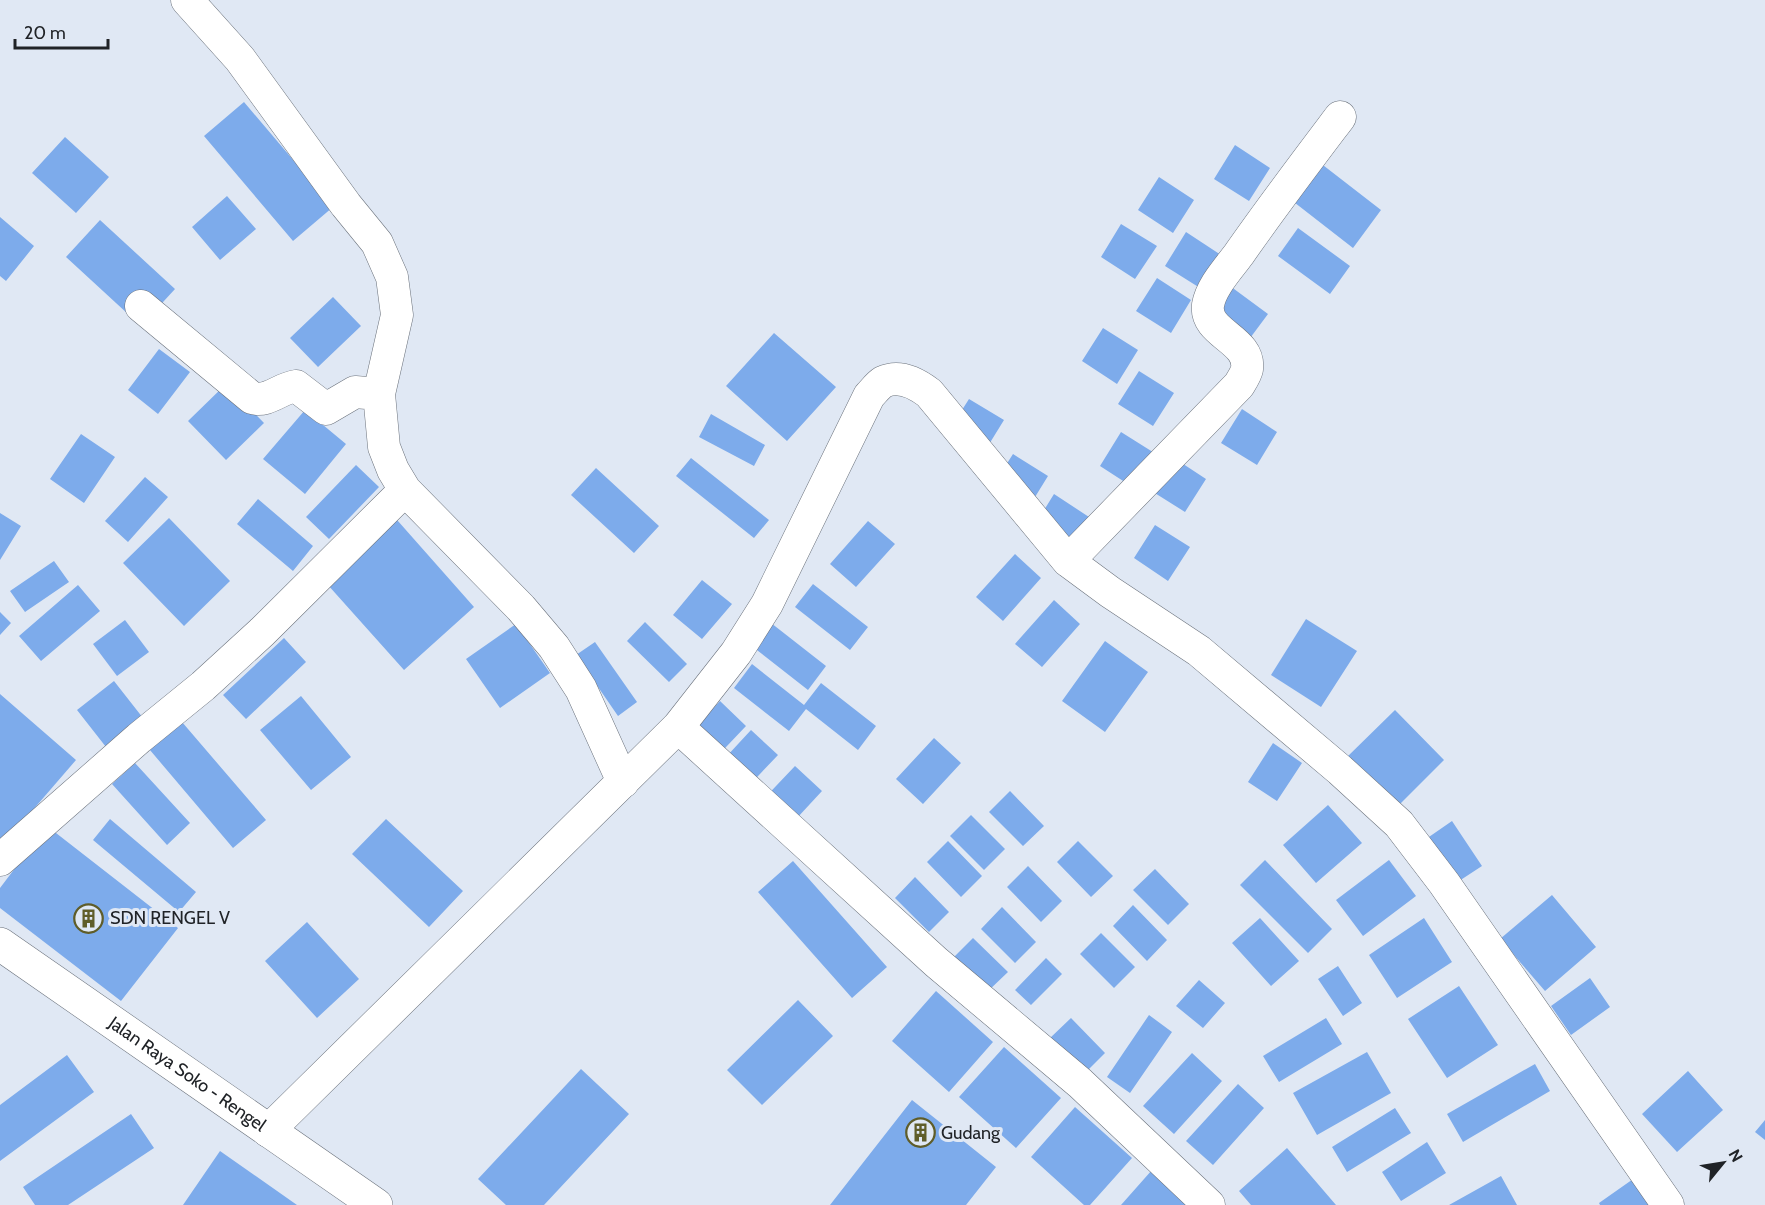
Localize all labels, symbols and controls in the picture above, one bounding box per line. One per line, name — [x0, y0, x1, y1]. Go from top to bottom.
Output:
scale bar — [15, 12, 108, 50]
text: 20 m — [24, 22, 66, 44]
building icon: SDN RENGEL V — [73, 902, 105, 934]
place label: SDN RENGEL V — [110, 907, 230, 929]
street label: Jalan Raya Soko - Rengel — [103, 1011, 271, 1137]
building icon: Gudang — [904, 1117, 936, 1149]
place label: Gudang — [941, 1122, 1001, 1144]
north arrow — [1693, 1133, 1753, 1193]
text: N — [1725, 1146, 1747, 1165]

